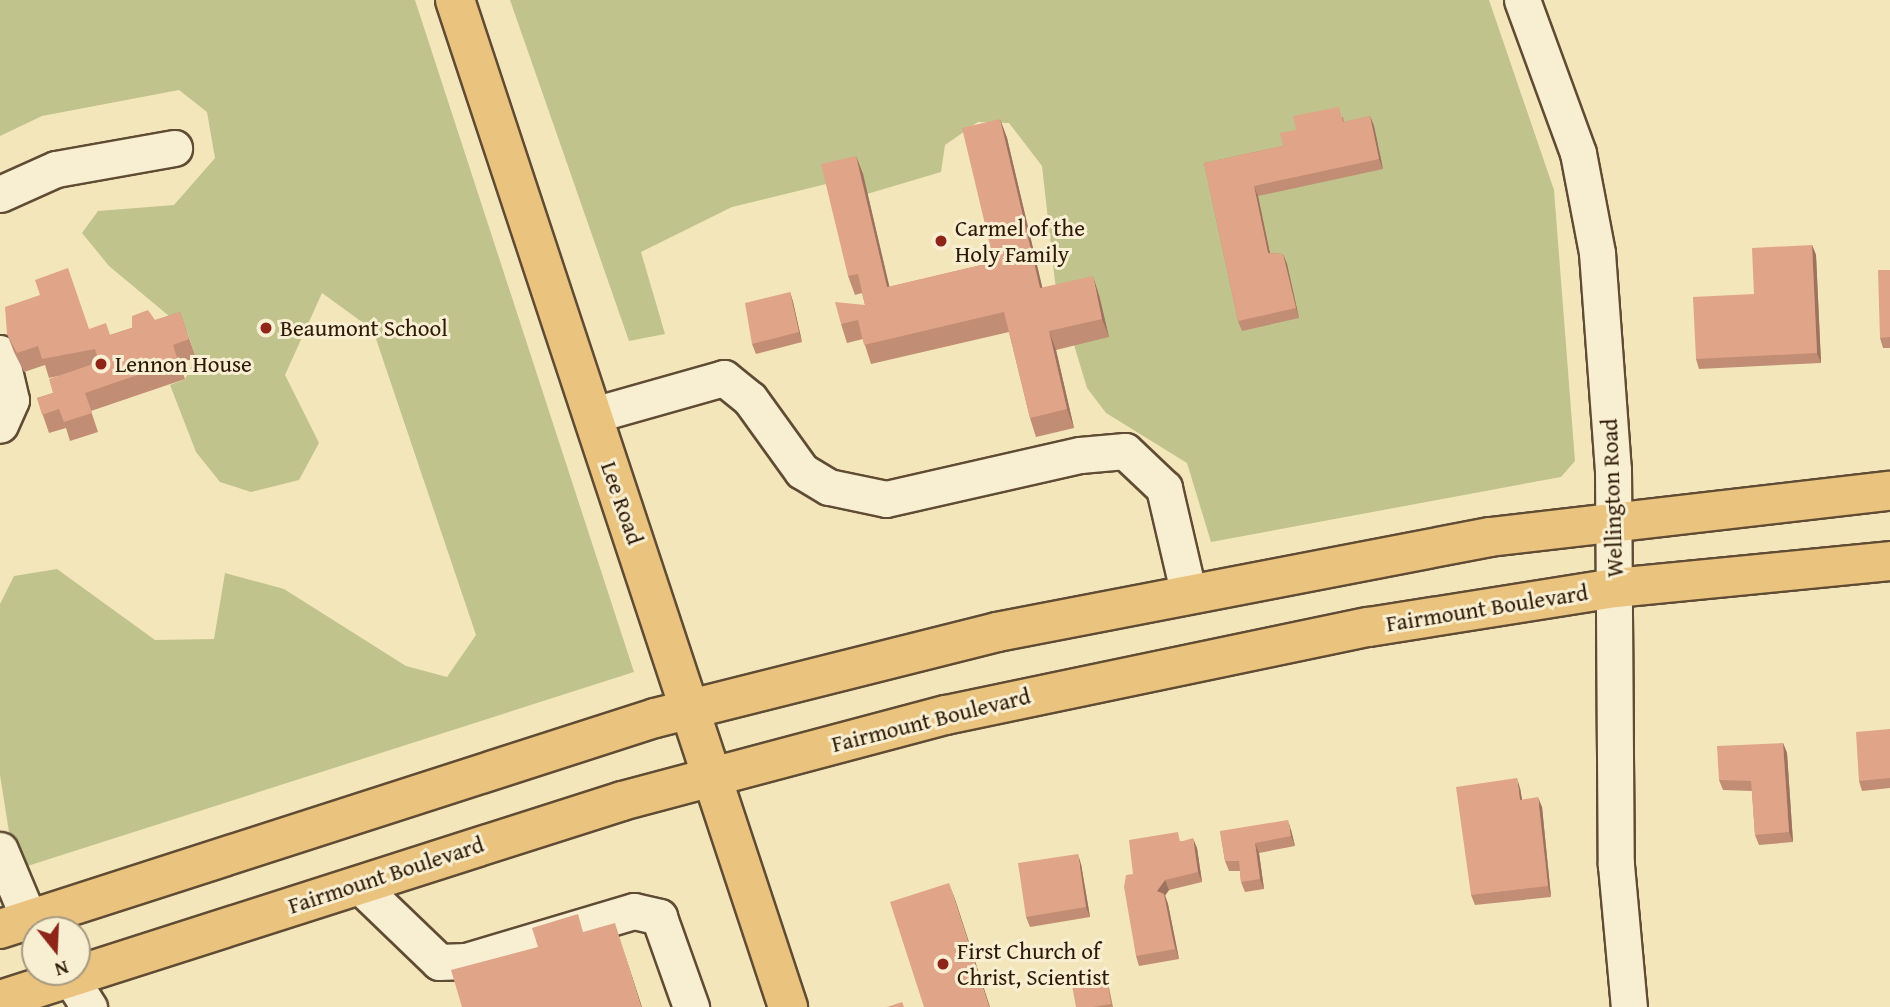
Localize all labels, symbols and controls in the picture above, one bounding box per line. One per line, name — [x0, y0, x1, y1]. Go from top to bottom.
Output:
place label: Carmel of the Holy Family — [955, 214, 1085, 268]
marker: Carmel of the Holy Family — [933, 233, 949, 249]
place label: Beaumont School — [280, 314, 448, 342]
marker: Beaumont School — [258, 320, 274, 336]
place label: Lennon House — [115, 350, 252, 378]
marker: Lennon House — [93, 356, 109, 372]
street label: Wellington Road — [1595, 418, 1629, 578]
street label: Lee Road — [595, 458, 649, 548]
street label: Fairmount Boulevard — [1384, 578, 1590, 638]
street label: Fairmount Boulevard — [829, 682, 1033, 758]
street label: Fairmount Boulevard — [285, 830, 487, 920]
north arrow — [21, 916, 91, 986]
place label: First Church of Christ, Scientist — [957, 937, 1110, 991]
text: N — [52, 954, 72, 984]
marker: First Church of Christ, Scientist — [935, 956, 951, 972]

